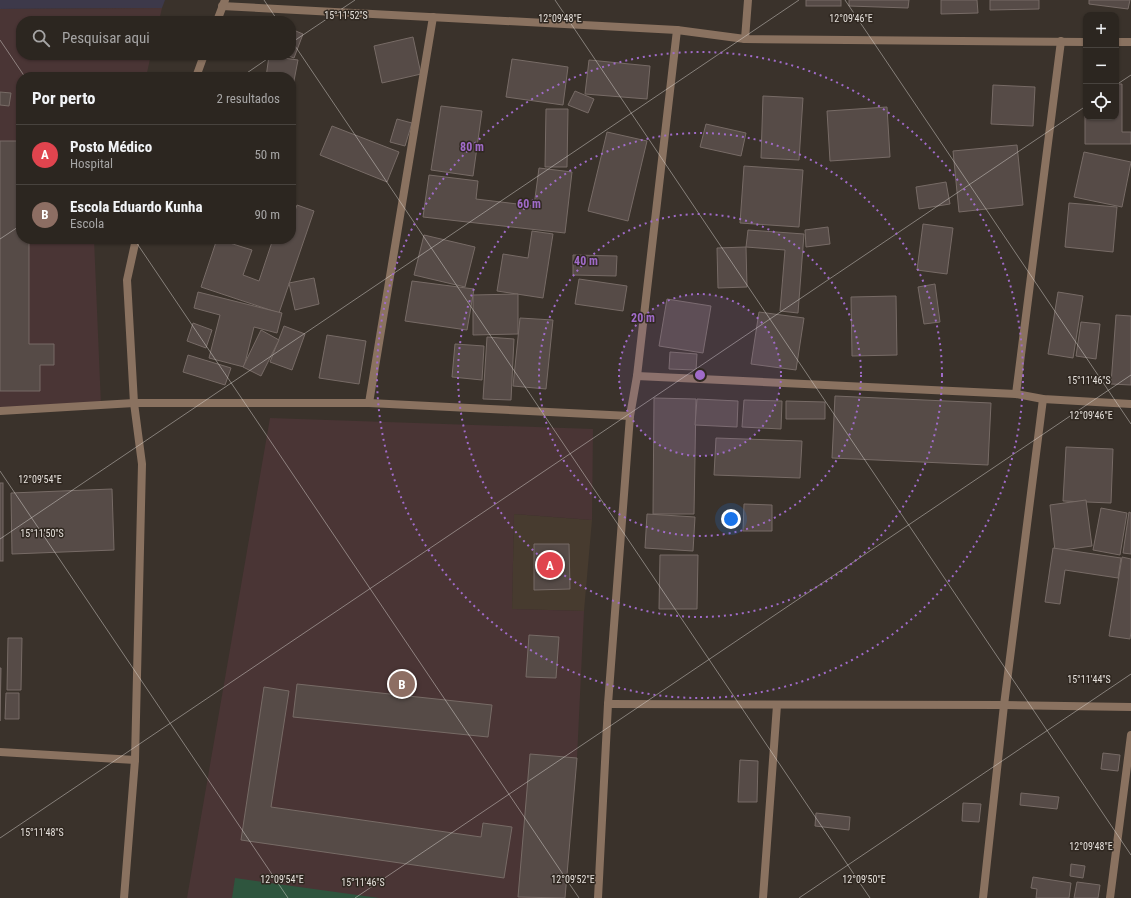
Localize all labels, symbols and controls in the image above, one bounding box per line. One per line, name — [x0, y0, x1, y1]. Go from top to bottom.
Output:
text: 15°11'52"S — [324, 10, 368, 21]
map controls — [1083, 12, 1119, 120]
button: + — [1083, 12, 1119, 48]
text: 12°09'48"E — [538, 13, 582, 24]
text: 12°09'46"E — [829, 13, 873, 24]
search box — [16, 16, 296, 60]
icon: search — [30, 27, 52, 49]
text: Pesquisar aqui — [62, 29, 150, 47]
button: − — [1083, 48, 1119, 84]
button: locate — [1083, 84, 1119, 120]
text: Por perto — [32, 88, 96, 108]
text: 2 resultados — [216, 91, 280, 106]
text: Posto Médico — [70, 138, 152, 156]
text: 80 m — [460, 140, 484, 154]
text: A — [41, 147, 49, 162]
text: 50 m — [254, 147, 280, 162]
text: Hospital — [70, 156, 113, 171]
text: 60 m — [517, 197, 541, 211]
text: Escola Eduardo Kunha — [70, 198, 202, 216]
text: B — [41, 207, 49, 222]
text: 90 m — [254, 207, 280, 222]
text: Escola — [70, 216, 104, 231]
text: 40 m — [574, 254, 598, 268]
text: 20 m — [631, 311, 655, 325]
centre of rings — [693, 368, 707, 382]
text: 15°11'46"S — [1067, 375, 1111, 386]
text: 12°09'46"E — [1069, 410, 1113, 421]
text: 12°09'54"E — [18, 474, 62, 485]
your location — [721, 509, 741, 529]
text: 15°11'50"S — [20, 528, 64, 539]
pin: A — [537, 550, 563, 580]
pin: B — [389, 669, 415, 699]
text: 15°11'44"S — [1067, 674, 1111, 685]
text: 15°11'48"S — [20, 827, 64, 838]
text: 12°09'48"E — [1069, 841, 1113, 852]
text: 12°09'54"E — [260, 874, 304, 885]
text: 12°09'52"E — [551, 874, 595, 885]
text: 12°09'50"E — [842, 874, 886, 885]
text: 15°11'46"S — [341, 877, 385, 888]

